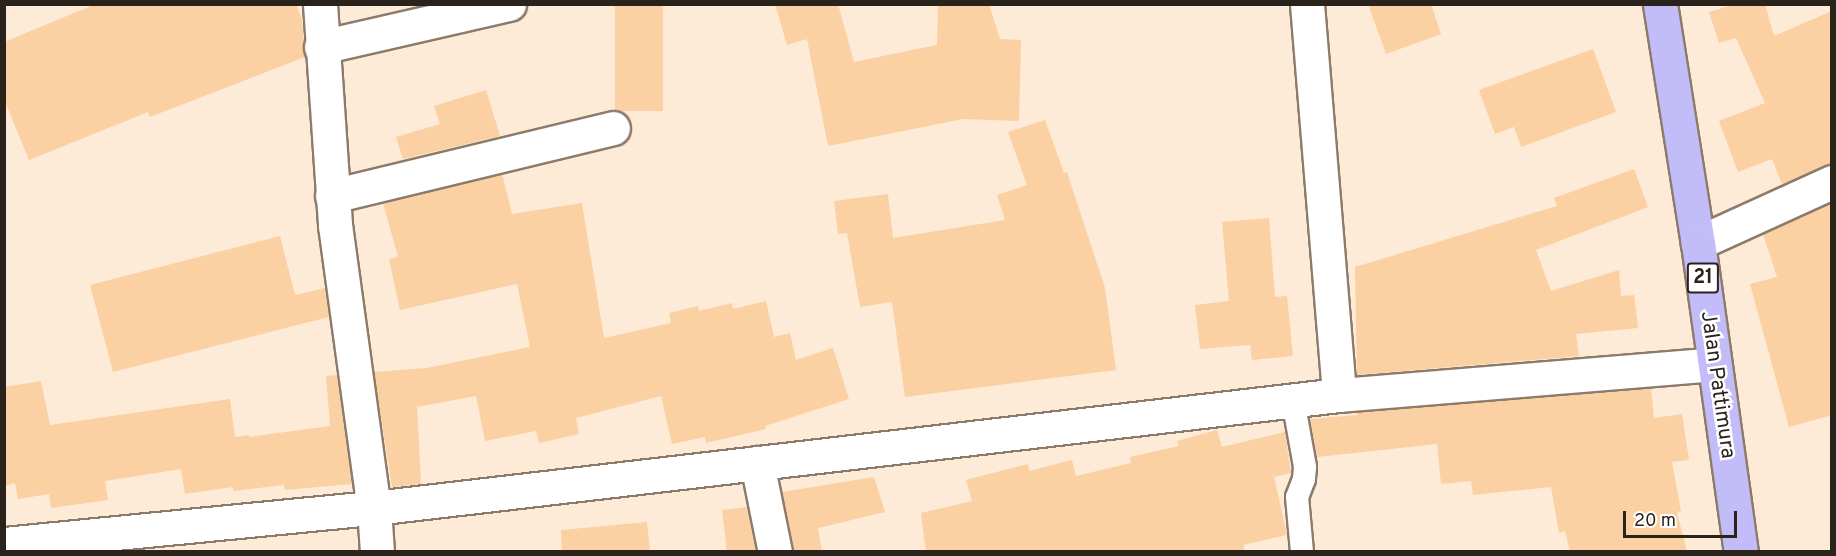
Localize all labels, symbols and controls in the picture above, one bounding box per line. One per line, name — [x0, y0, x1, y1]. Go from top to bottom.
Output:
road number: 21 — [1686, 261, 1720, 295]
street label: Jalan Pattimura — [1694, 310, 1740, 460]
scale bar — [1626, 499, 1740, 537]
text: 20 m — [1634, 510, 1676, 533]

